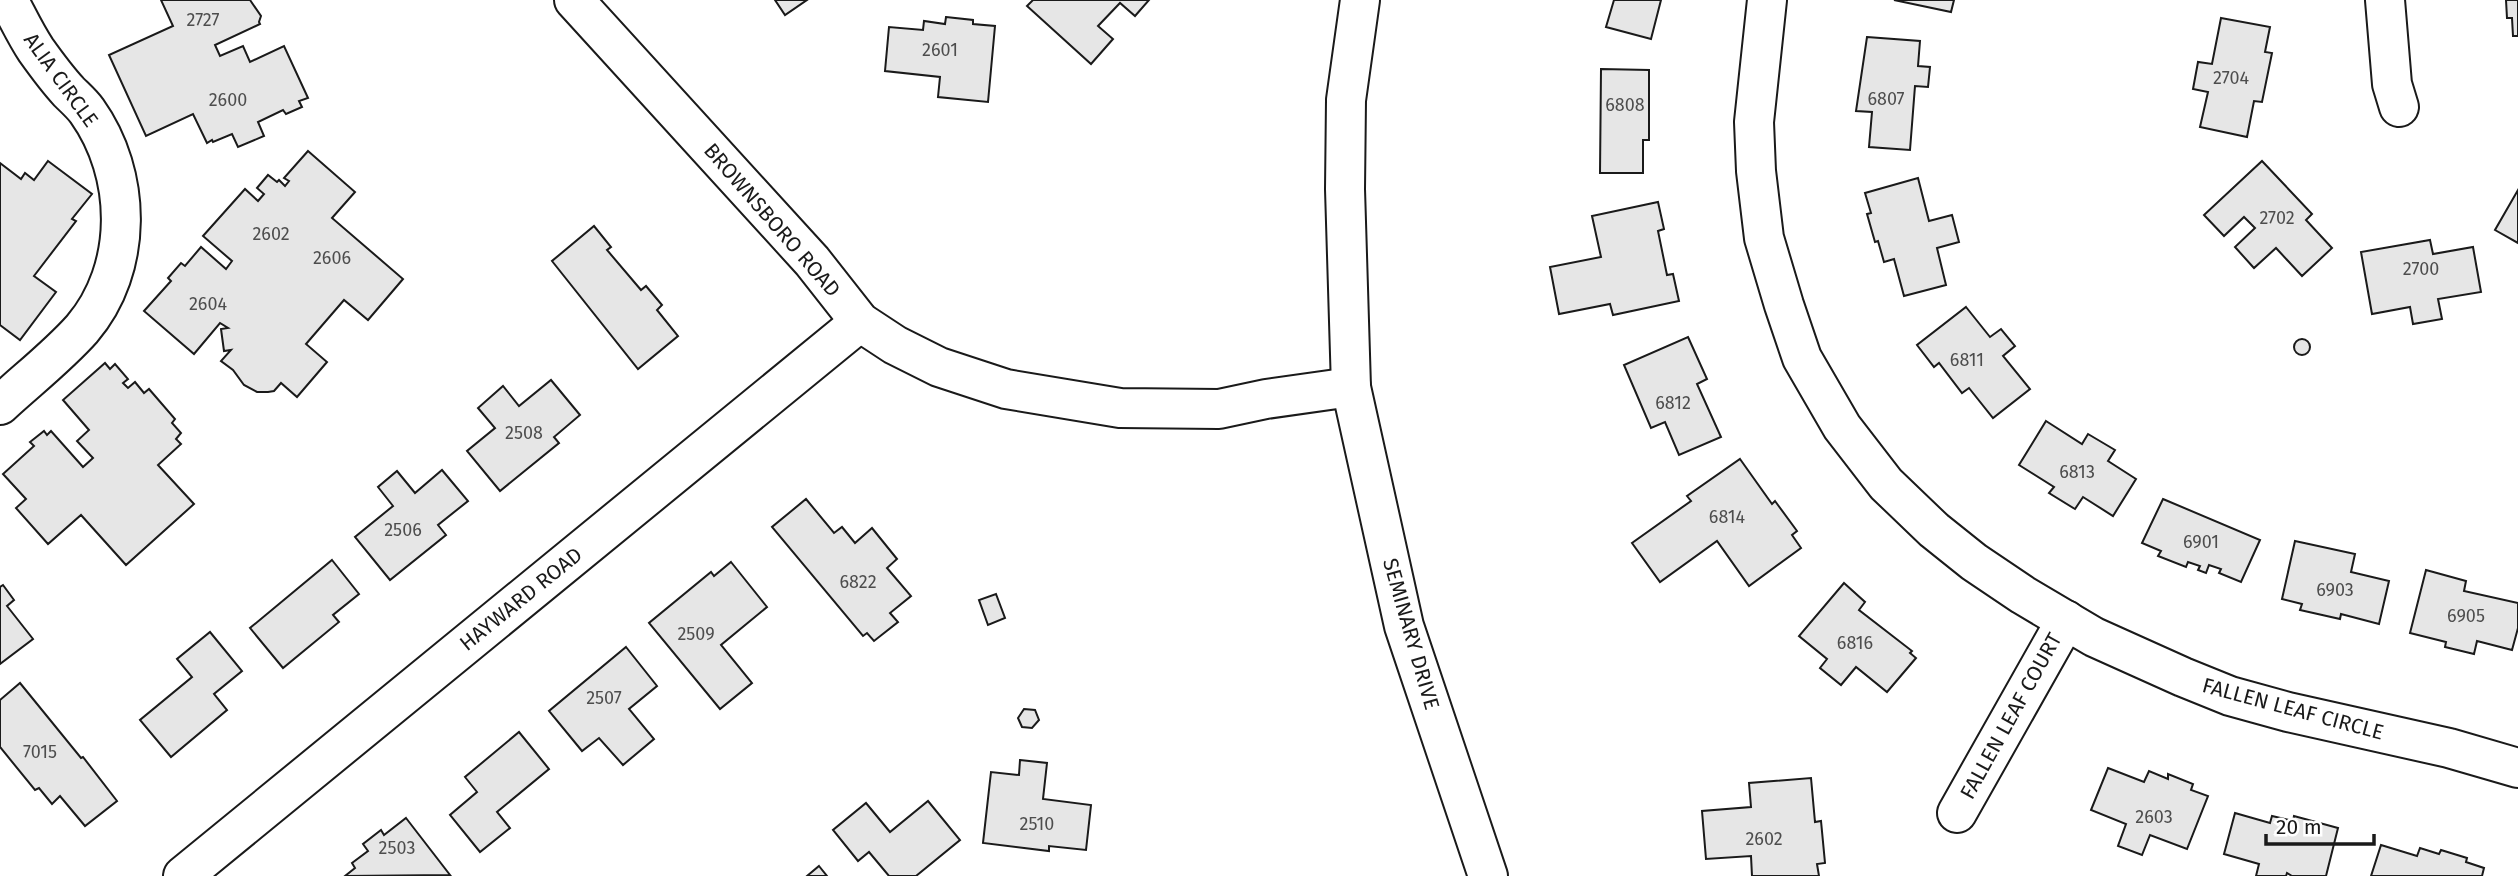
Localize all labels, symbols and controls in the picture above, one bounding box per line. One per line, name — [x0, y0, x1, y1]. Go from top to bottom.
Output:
house number: 2727 — [186, 9, 220, 31]
street label: ALIA CIRCLE — [18, 28, 104, 132]
house number: 2601 — [922, 39, 958, 61]
house number: 2704 — [2213, 67, 2249, 89]
house number: 6807 — [1867, 88, 1905, 110]
house number: 2600 — [209, 89, 247, 111]
house number: 6808 — [1605, 94, 1645, 116]
street label: BROWNSBORO ROAD — [698, 138, 846, 302]
house number: 2702 — [2259, 207, 2295, 229]
house number: 2602 — [252, 223, 290, 245]
house number: 2606 — [313, 247, 351, 269]
house number: 2700 — [2403, 258, 2439, 280]
house number: 2604 — [189, 293, 227, 315]
house number: 6811 — [1950, 349, 1984, 371]
house number: 6812 — [1655, 392, 1691, 414]
house number: 2508 — [505, 422, 543, 444]
house number: 6813 — [2059, 461, 2095, 483]
house number: 6814 — [1709, 506, 1746, 528]
house number: 2506 — [384, 519, 422, 541]
house number: 6901 — [2183, 531, 2219, 553]
street label: HAYWARD ROAD — [454, 542, 588, 656]
street label: SEMINARY DRIVE — [1377, 555, 1445, 713]
house number: 6822 — [839, 571, 877, 593]
house number: 6903 — [2316, 579, 2354, 601]
house number: 6905 — [2447, 605, 2485, 627]
house number: 2509 — [677, 623, 715, 645]
street label: FALLEN LEAF COURT — [1955, 628, 2067, 804]
house number: 6816 — [1837, 632, 1873, 654]
street label: FALLEN LEAF CIRCLE — [2199, 672, 2387, 746]
house number: 2507 — [586, 687, 622, 709]
house number: 7015 — [23, 741, 57, 763]
scale bar — [2266, 802, 2374, 846]
house number: 2603 — [2135, 806, 2173, 828]
house number: 2510 — [1020, 813, 1054, 835]
text: 20 m — [2276, 814, 2322, 840]
house number: 2602 — [1745, 828, 1783, 850]
house number: 2503 — [379, 837, 415, 859]

